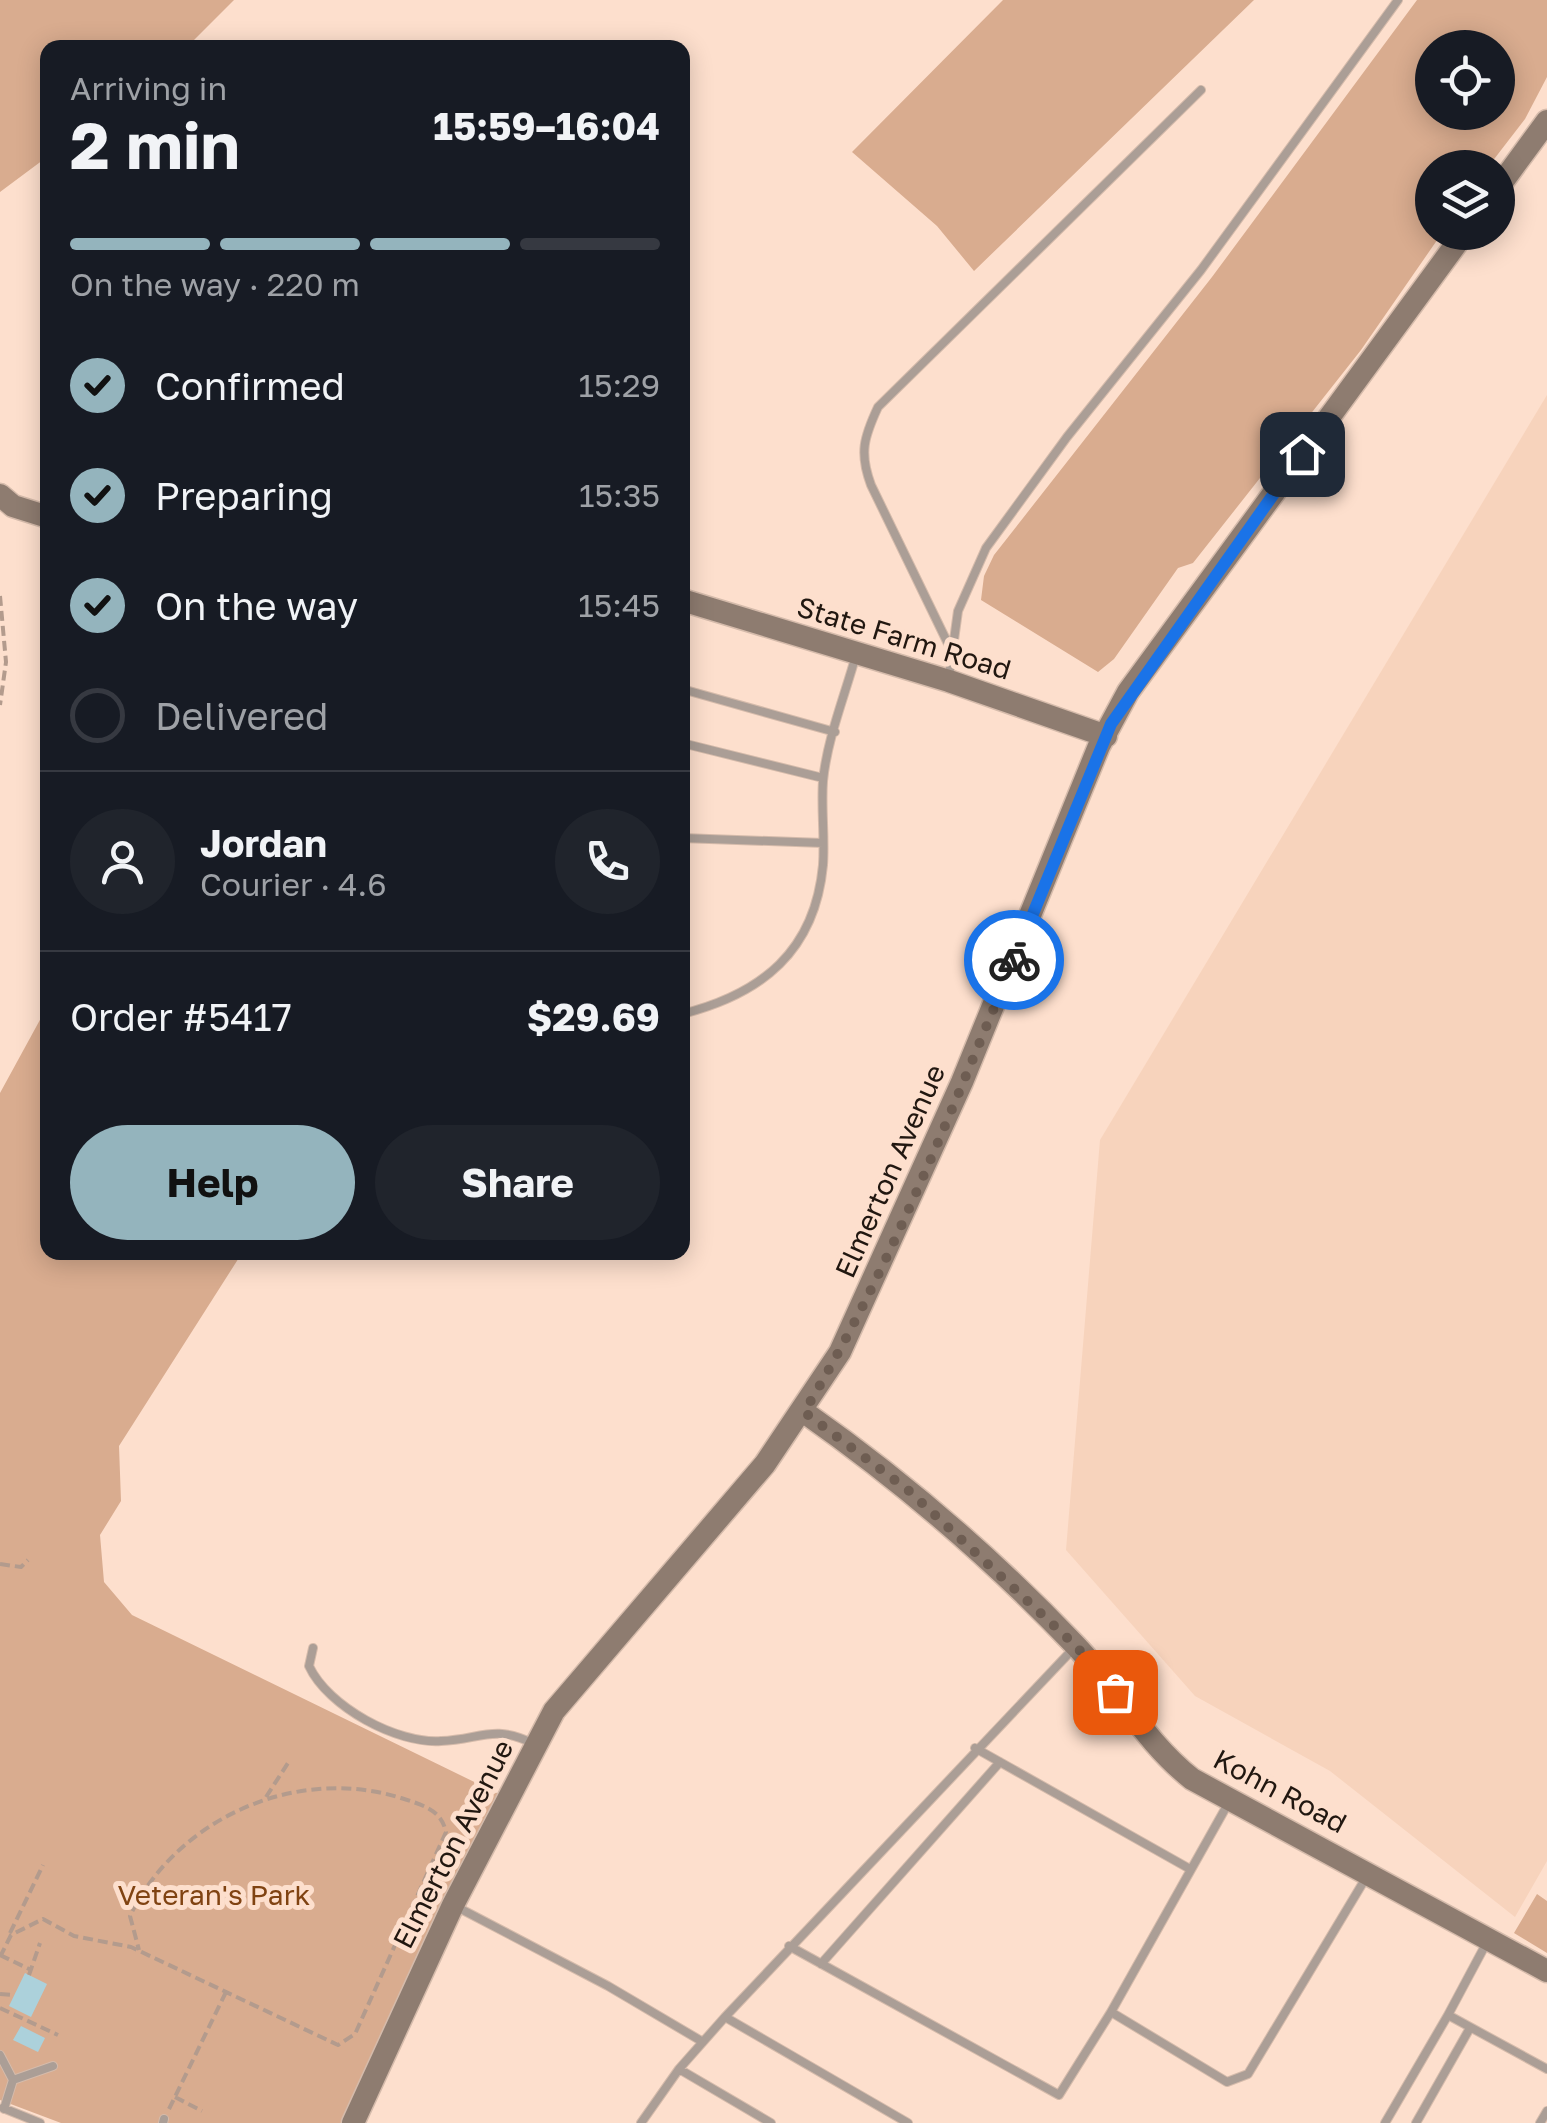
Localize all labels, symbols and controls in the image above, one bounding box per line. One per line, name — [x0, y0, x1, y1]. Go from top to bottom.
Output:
map controls — [1415, 30, 1515, 250]
button: locate — [1415, 30, 1515, 130]
text: Arriving in — [70, 69, 227, 107]
text: 15:59–16:04 — [433, 103, 660, 148]
text: 2 min — [70, 105, 240, 183]
button: layers — [1415, 150, 1515, 250]
text: On the way · 220 m — [70, 265, 360, 303]
icon: check — [70, 358, 125, 413]
text: Confirmed — [155, 363, 345, 408]
text: 15:29 — [578, 366, 660, 404]
pin — [1260, 412, 1345, 497]
icon: home — [1275, 427, 1330, 482]
icon: check — [70, 468, 125, 523]
text: Preparing — [155, 473, 333, 518]
text: 15:35 — [579, 476, 660, 514]
icon: check — [70, 578, 125, 633]
text: On the way — [155, 583, 358, 628]
text: 15:45 — [578, 586, 660, 624]
street label: State Farm Road — [793, 589, 1015, 686]
text: Delivered — [155, 693, 328, 738]
button: person — [70, 809, 175, 914]
button: phone — [555, 809, 660, 914]
text: Jordan — [200, 820, 327, 865]
text: Courier · 4.6 — [200, 865, 387, 903]
courier — [964, 910, 1064, 1010]
icon: bike — [987, 933, 1042, 988]
text: Order #5417 — [70, 994, 292, 1039]
text: $29.69 — [527, 994, 660, 1039]
street label: Elmerton Avenue — [828, 1059, 951, 1282]
button: Help — [70, 1125, 355, 1240]
button: Share — [375, 1125, 660, 1240]
pin — [1073, 1650, 1158, 1735]
icon: bag — [1088, 1665, 1143, 1720]
street label: Elmerton Avenue — [386, 1734, 519, 1954]
street label: Kohn Road — [1208, 1742, 1352, 1839]
park label: Veteran's Park — [118, 1878, 311, 1911]

